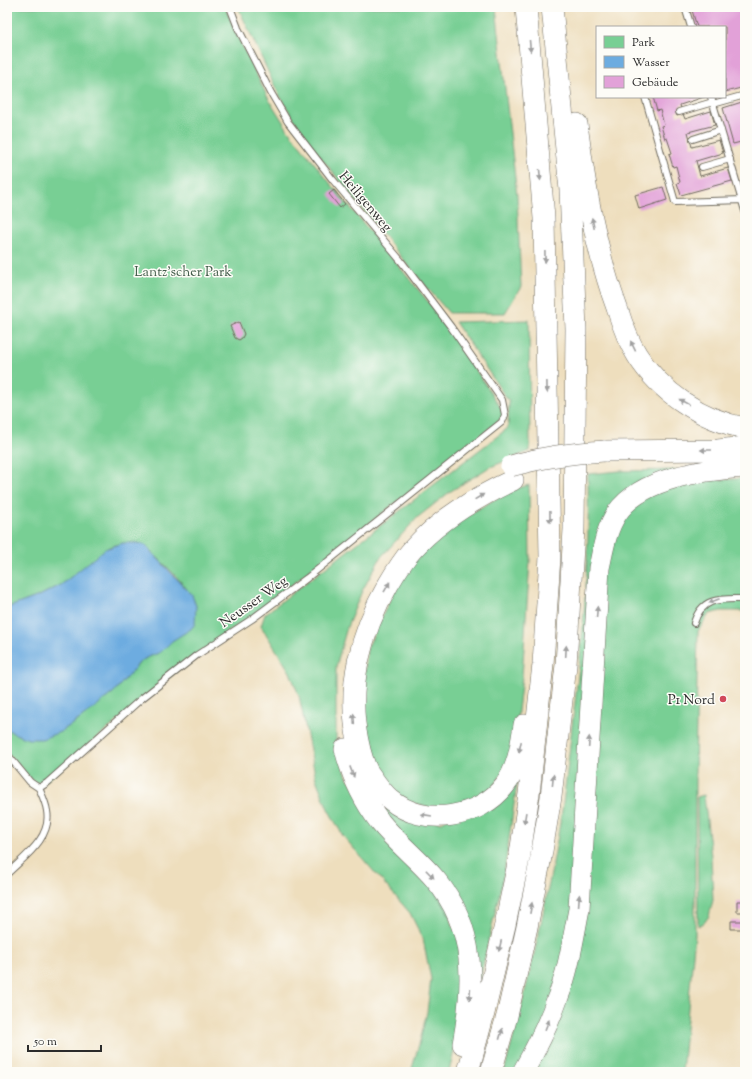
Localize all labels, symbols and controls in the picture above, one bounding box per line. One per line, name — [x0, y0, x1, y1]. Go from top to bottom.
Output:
legend — [596, 26, 726, 98]
text: Park — [632, 34, 655, 52]
one-way arrow — [526, 40, 533, 52]
text: Wasser — [632, 54, 670, 72]
text: Gebäude — [632, 74, 679, 92]
street label: Heiligenweg — [333, 168, 396, 237]
one-way arrow — [537, 169, 544, 181]
one-way arrow — [590, 217, 596, 229]
one-way arrow — [541, 251, 548, 263]
park label: Lantz'scher Park — [134, 263, 232, 283]
one-way arrow — [630, 340, 636, 352]
one-way arrow — [544, 381, 550, 394]
one-way arrow — [678, 399, 690, 406]
one-way arrow — [699, 447, 712, 453]
one-way arrow — [473, 494, 485, 501]
one-way arrow — [546, 511, 553, 523]
street label: Neusser Weg — [216, 572, 292, 633]
one-way arrow — [384, 581, 391, 593]
one-way arrow — [707, 599, 719, 605]
one-way arrow — [593, 606, 600, 618]
one-way arrow — [563, 645, 570, 657]
place label: P1 Nord — [668, 691, 715, 711]
marker: P1 Nord — [718, 694, 728, 704]
one-way arrow — [351, 713, 358, 725]
one-way arrow — [586, 735, 592, 748]
one-way arrow — [516, 741, 522, 753]
one-way arrow — [350, 767, 356, 779]
one-way arrow — [550, 774, 556, 786]
one-way arrow — [420, 812, 432, 818]
one-way arrow — [522, 812, 528, 824]
one-way arrow — [425, 870, 434, 879]
one-way arrow — [576, 894, 583, 906]
one-way arrow — [529, 902, 535, 914]
one-way arrow — [497, 940, 503, 952]
one-way arrow — [466, 988, 473, 1000]
one-way arrow — [544, 1019, 550, 1030]
scale bar — [28, 1027, 101, 1053]
one-way arrow — [498, 1028, 504, 1040]
text: 50 m — [33, 1033, 57, 1051]

